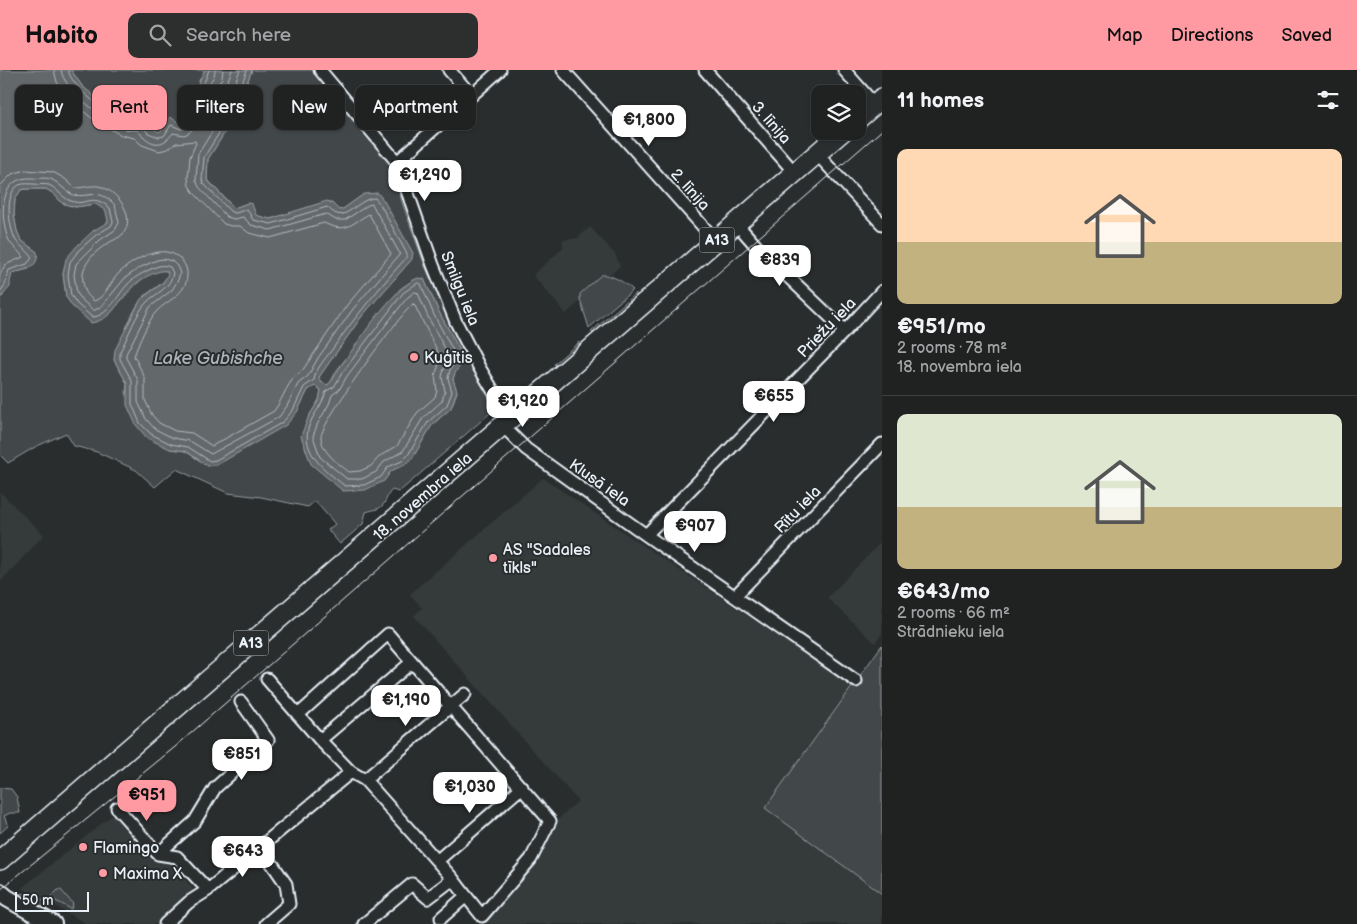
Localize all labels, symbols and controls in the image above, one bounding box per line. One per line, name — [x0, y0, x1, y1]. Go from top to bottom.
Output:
search box — [128, 13, 478, 58]
text: Habito — [25, 21, 98, 50]
icon: search — [146, 21, 174, 49]
text: Search here — [186, 24, 291, 47]
text: Map — [1107, 25, 1143, 46]
text: Directions — [1171, 25, 1253, 46]
text: Saved — [1281, 25, 1332, 46]
chip: Buy — [15, 85, 82, 130]
chip: Rent — [92, 85, 167, 130]
chip: Filters — [177, 85, 263, 130]
chip: New — [273, 85, 345, 130]
chip: Apartment — [355, 85, 476, 130]
map controls — [811, 85, 866, 140]
button: layers — [811, 85, 866, 140]
icon: filters — [1314, 86, 1342, 114]
text: 11 homes — [897, 88, 984, 113]
street label: 3. līnija — [747, 98, 794, 148]
pin: €1,800 — [608, 104, 690, 147]
text: €1,800 — [623, 111, 675, 130]
pin: €1,290 — [384, 160, 466, 202]
street label: 2. līnija — [666, 165, 714, 215]
text: €1,290 — [399, 166, 451, 185]
icon: home — [1075, 181, 1165, 271]
road number: A13 — [700, 228, 734, 252]
pin: €839 — [750, 244, 810, 287]
street label: Smilgu iela — [436, 249, 483, 328]
text: €839 — [760, 251, 800, 270]
street label: Priežu iela — [794, 294, 860, 362]
text: €951/mo — [897, 314, 986, 339]
text: 2 rooms · 78 m² — [897, 339, 1007, 358]
water label: Lake Gubishche — [153, 348, 283, 369]
place label: Kuģītis — [424, 349, 473, 368]
marker: Kuģītis — [408, 351, 420, 363]
text: 18. novembra iela — [897, 358, 1022, 377]
pin: €655 — [744, 380, 804, 423]
pin: €1,920 — [482, 386, 564, 428]
text: €655 — [754, 387, 794, 406]
text: €1,920 — [498, 392, 549, 411]
icon: home — [1075, 447, 1165, 537]
street label: 18. novembra iela — [370, 449, 476, 545]
street label: Klusā iela — [565, 455, 633, 511]
street label: Rītu iela — [771, 482, 825, 538]
pin: €907 — [665, 510, 725, 553]
text: €907 — [675, 517, 715, 536]
place label: AS "Sadales tīkls" — [503, 541, 591, 578]
marker: AS "Sadales tīkls" — [487, 552, 499, 564]
text: €643/mo — [897, 579, 990, 604]
text: 2 rooms · 66 m² — [897, 604, 1010, 623]
text: Strādnieku iela — [897, 623, 1004, 642]
road number: A13 — [234, 630, 268, 656]
pin: €1,190 — [365, 684, 447, 727]
text: €1,190 — [382, 691, 430, 710]
pin: €851 — [212, 738, 272, 781]
text: €851 — [223, 745, 261, 764]
pin: €1,030 — [429, 772, 511, 814]
text: €1,030 — [444, 778, 496, 797]
pin: €951 — [117, 780, 177, 822]
text: €951 — [128, 786, 166, 805]
pin: €643 — [213, 836, 273, 878]
place label: Flamingo — [93, 839, 159, 858]
marker: Flamingo — [77, 841, 89, 853]
text: €643 — [223, 842, 263, 861]
place label: Maxima X — [113, 865, 183, 884]
marker: Maxima X — [97, 867, 109, 879]
scale bar — [15, 889, 89, 912]
text: 50 m — [22, 892, 54, 909]

